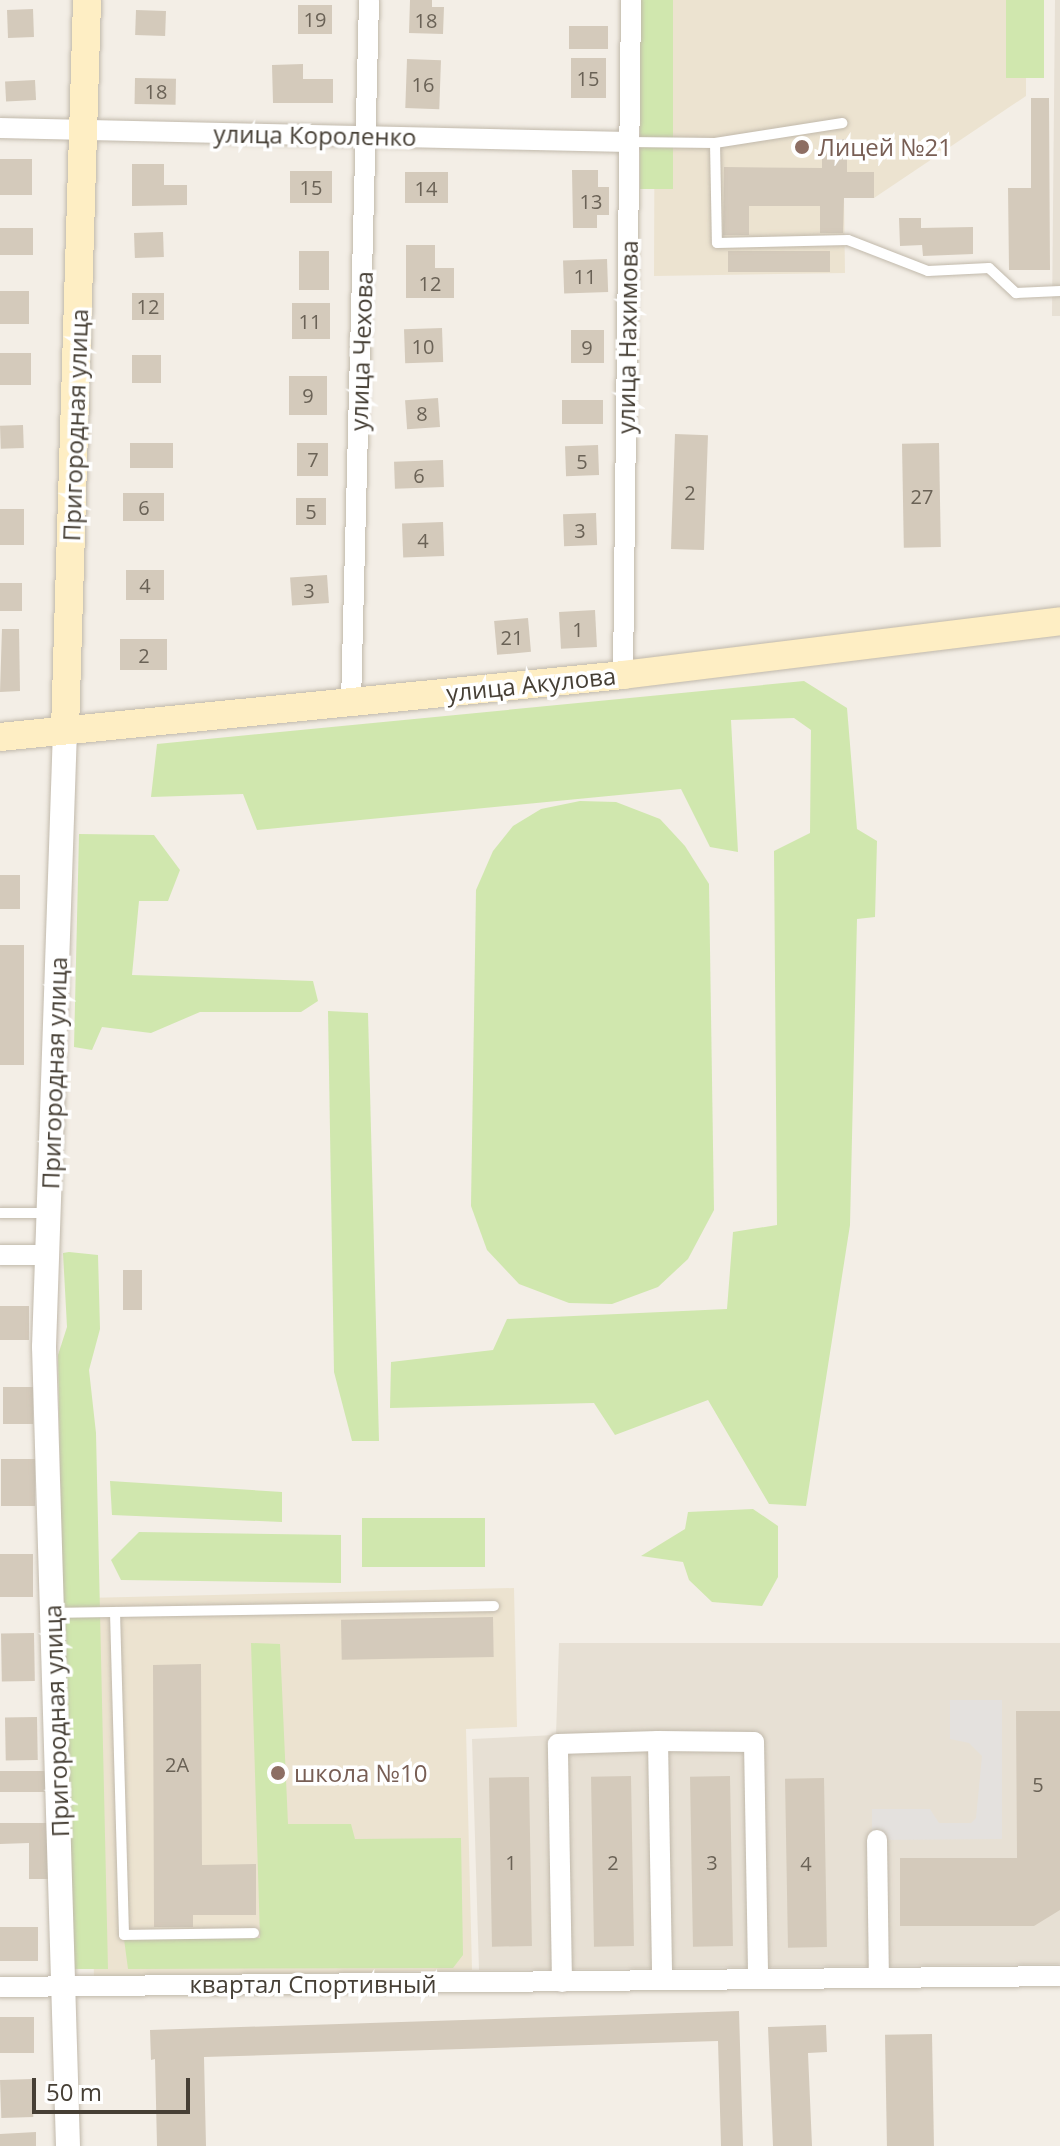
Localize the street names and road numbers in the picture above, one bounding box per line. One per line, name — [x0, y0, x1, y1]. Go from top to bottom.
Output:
street label: улица Короленко — [213, 119, 417, 151]
street label: улица Нахимова — [611, 240, 643, 434]
street label: улица Чехова — [344, 271, 378, 431]
street label: Пригородная улица — [57, 308, 93, 542]
street label: улица Акулова — [445, 661, 617, 707]
street label: Пригородная улица — [36, 956, 72, 1190]
street label: Пригородная улица — [38, 1604, 74, 1838]
street label: квартал Спортивный — [189, 1970, 437, 1998]

